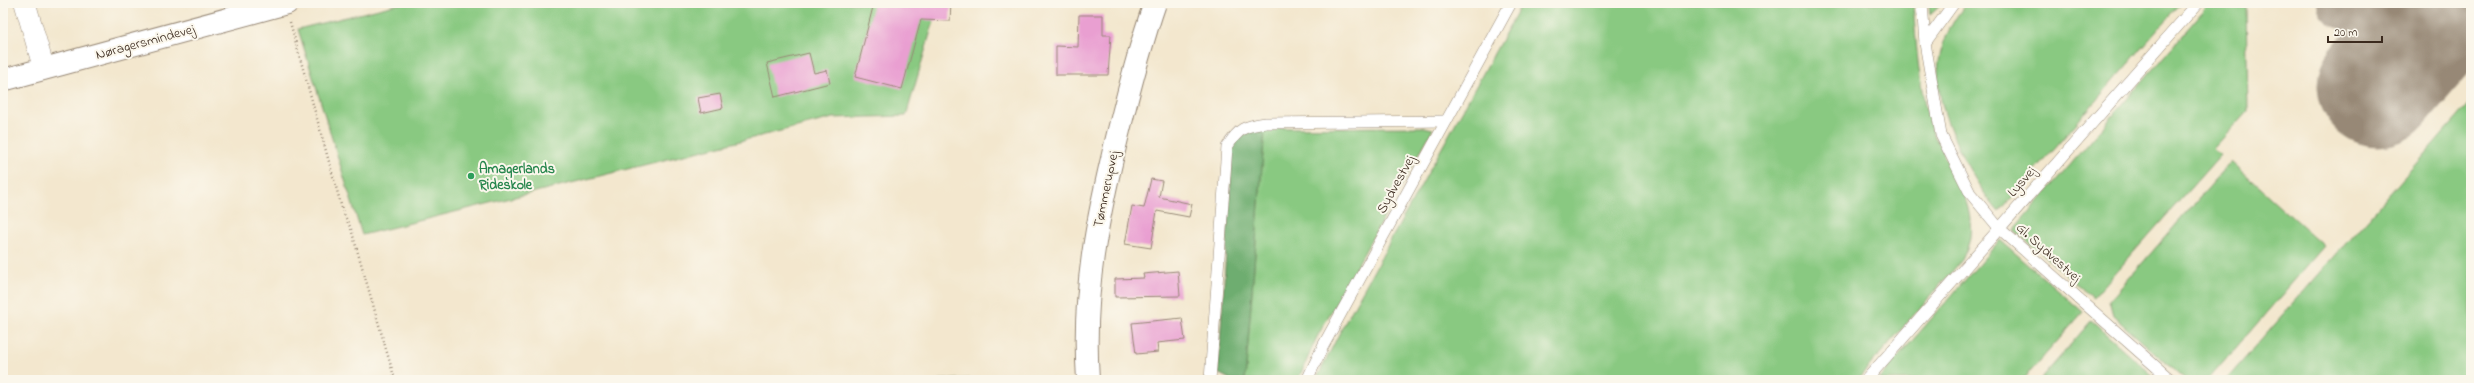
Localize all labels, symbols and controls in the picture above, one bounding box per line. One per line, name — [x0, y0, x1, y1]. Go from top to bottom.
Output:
scale bar — [2328, 18, 2382, 44]
street label: Nøragersmindevej — [93, 19, 199, 67]
text: 20 m — [2334, 24, 2357, 42]
street label: Tømmerupvej — [1088, 148, 1125, 229]
street label: Sydvestvej — [1372, 151, 1422, 218]
place label: Amagerlands Rideskole — [478, 159, 555, 196]
street label: Lysvej — [2003, 161, 2043, 203]
marker: Amagerlands Rideskole — [466, 171, 476, 181]
street label: Gl. Sydvestvej — [2010, 218, 2086, 290]

